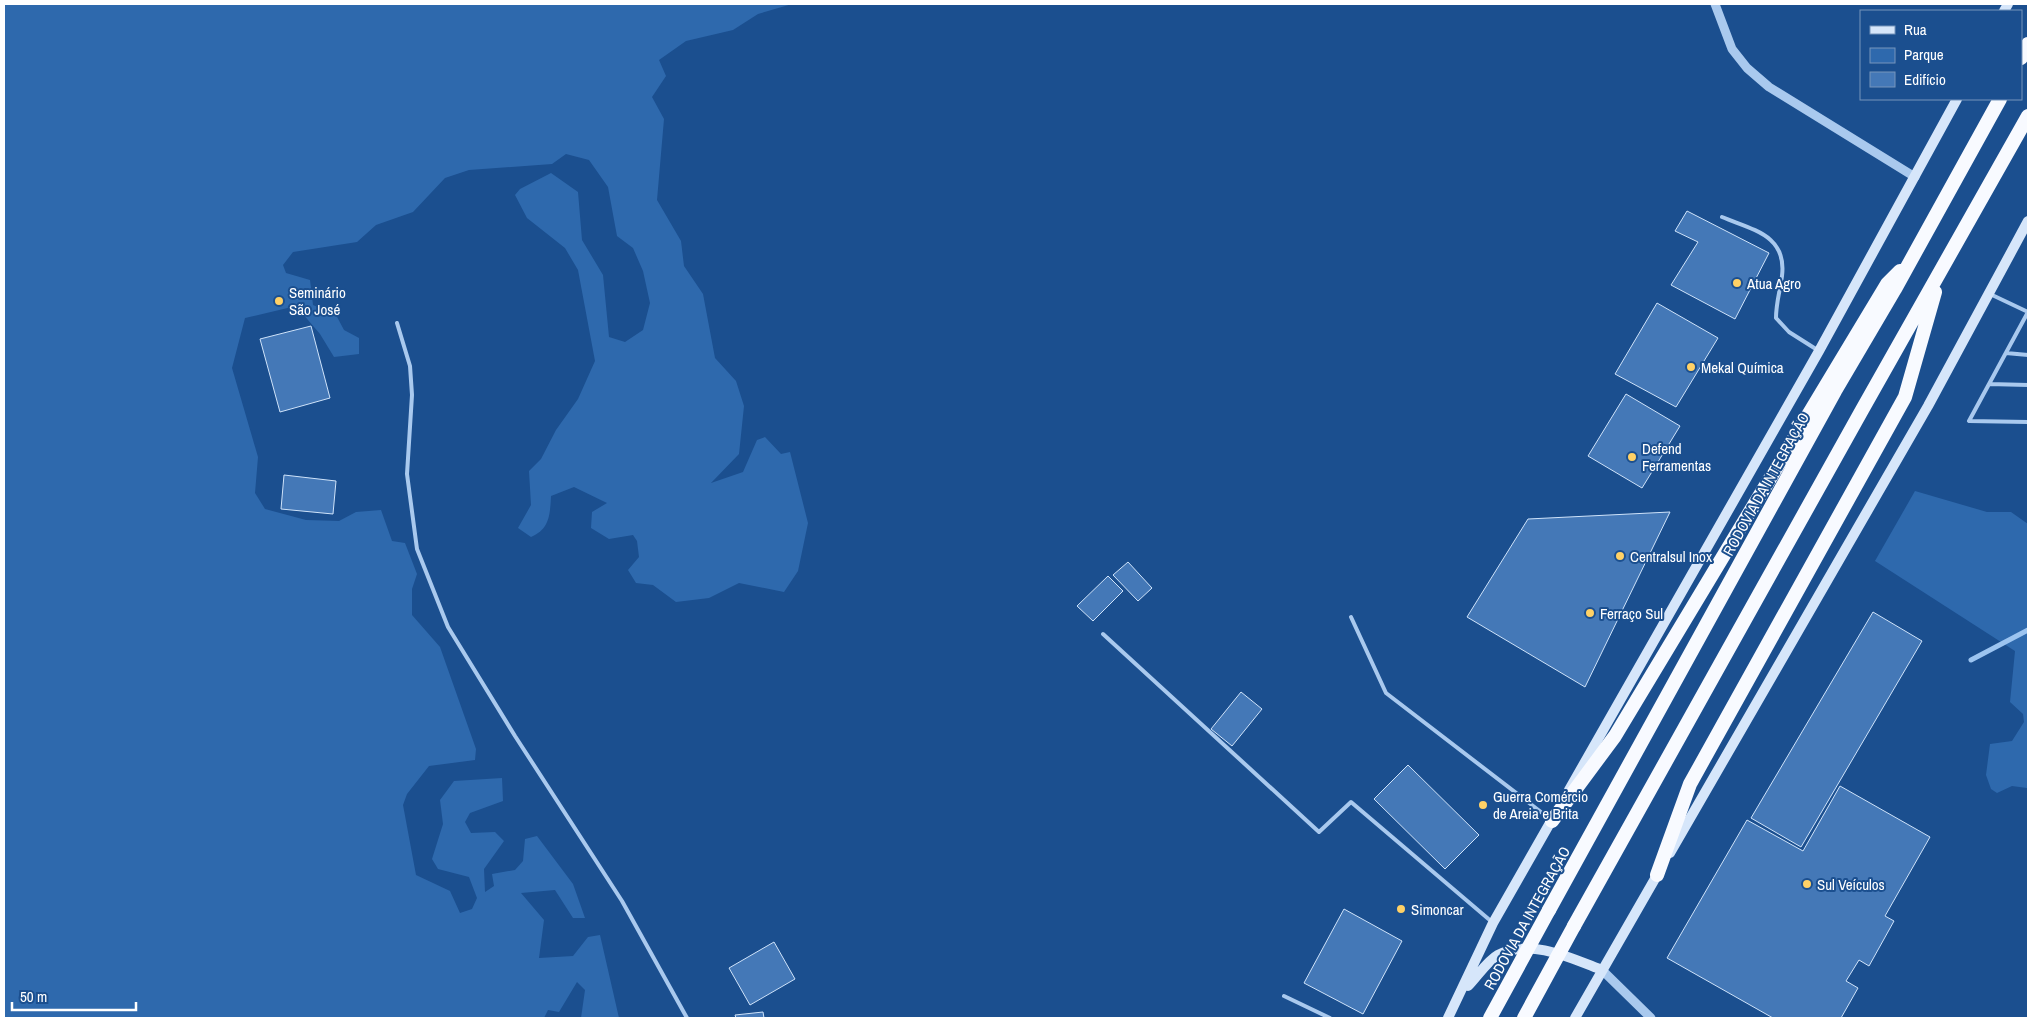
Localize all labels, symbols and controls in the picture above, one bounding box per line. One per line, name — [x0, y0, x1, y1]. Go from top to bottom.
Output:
legend — [1860, 10, 2022, 100]
text: Rua — [1904, 19, 1927, 40]
text: Parque — [1904, 44, 1944, 65]
text: Edifício — [1904, 69, 1946, 90]
place label: Atua Agro — [1746, 273, 1801, 294]
marker: Atua Agro — [1731, 277, 1743, 289]
place label: Seminário São José — [289, 282, 346, 320]
marker: Seminário São José — [273, 295, 285, 307]
place label: Mekal Química — [1701, 357, 1784, 378]
marker: Mekal Química — [1685, 361, 1697, 373]
street label: RODOVIA DA INTEGRAÇÃO — [1718, 409, 1814, 559]
place label: Defend Ferramentas — [1642, 438, 1711, 476]
marker: Defend Ferramentas — [1626, 451, 1638, 463]
place label: Centralsul Inox — [1630, 546, 1713, 567]
marker: Centralsul Inox — [1614, 550, 1626, 562]
place label: Ferraço Sul — [1600, 603, 1663, 624]
marker: Ferraço Sul — [1584, 607, 1596, 619]
place label: Guerra Comércio de Areia e Brita — [1493, 786, 1588, 824]
marker: Guerra Comércio de Areia e Brita — [1477, 799, 1489, 811]
street label: RODOVIA DA INTEGRAÇÃO — [1479, 843, 1575, 993]
place label: Sul Veículos — [1817, 874, 1885, 895]
marker: Sul Veículos — [1801, 878, 1813, 890]
place label: Simoncar — [1411, 899, 1464, 920]
marker: Simoncar — [1395, 903, 1407, 915]
scale bar — [12, 980, 136, 1012]
text: 50 m — [20, 986, 47, 1007]

